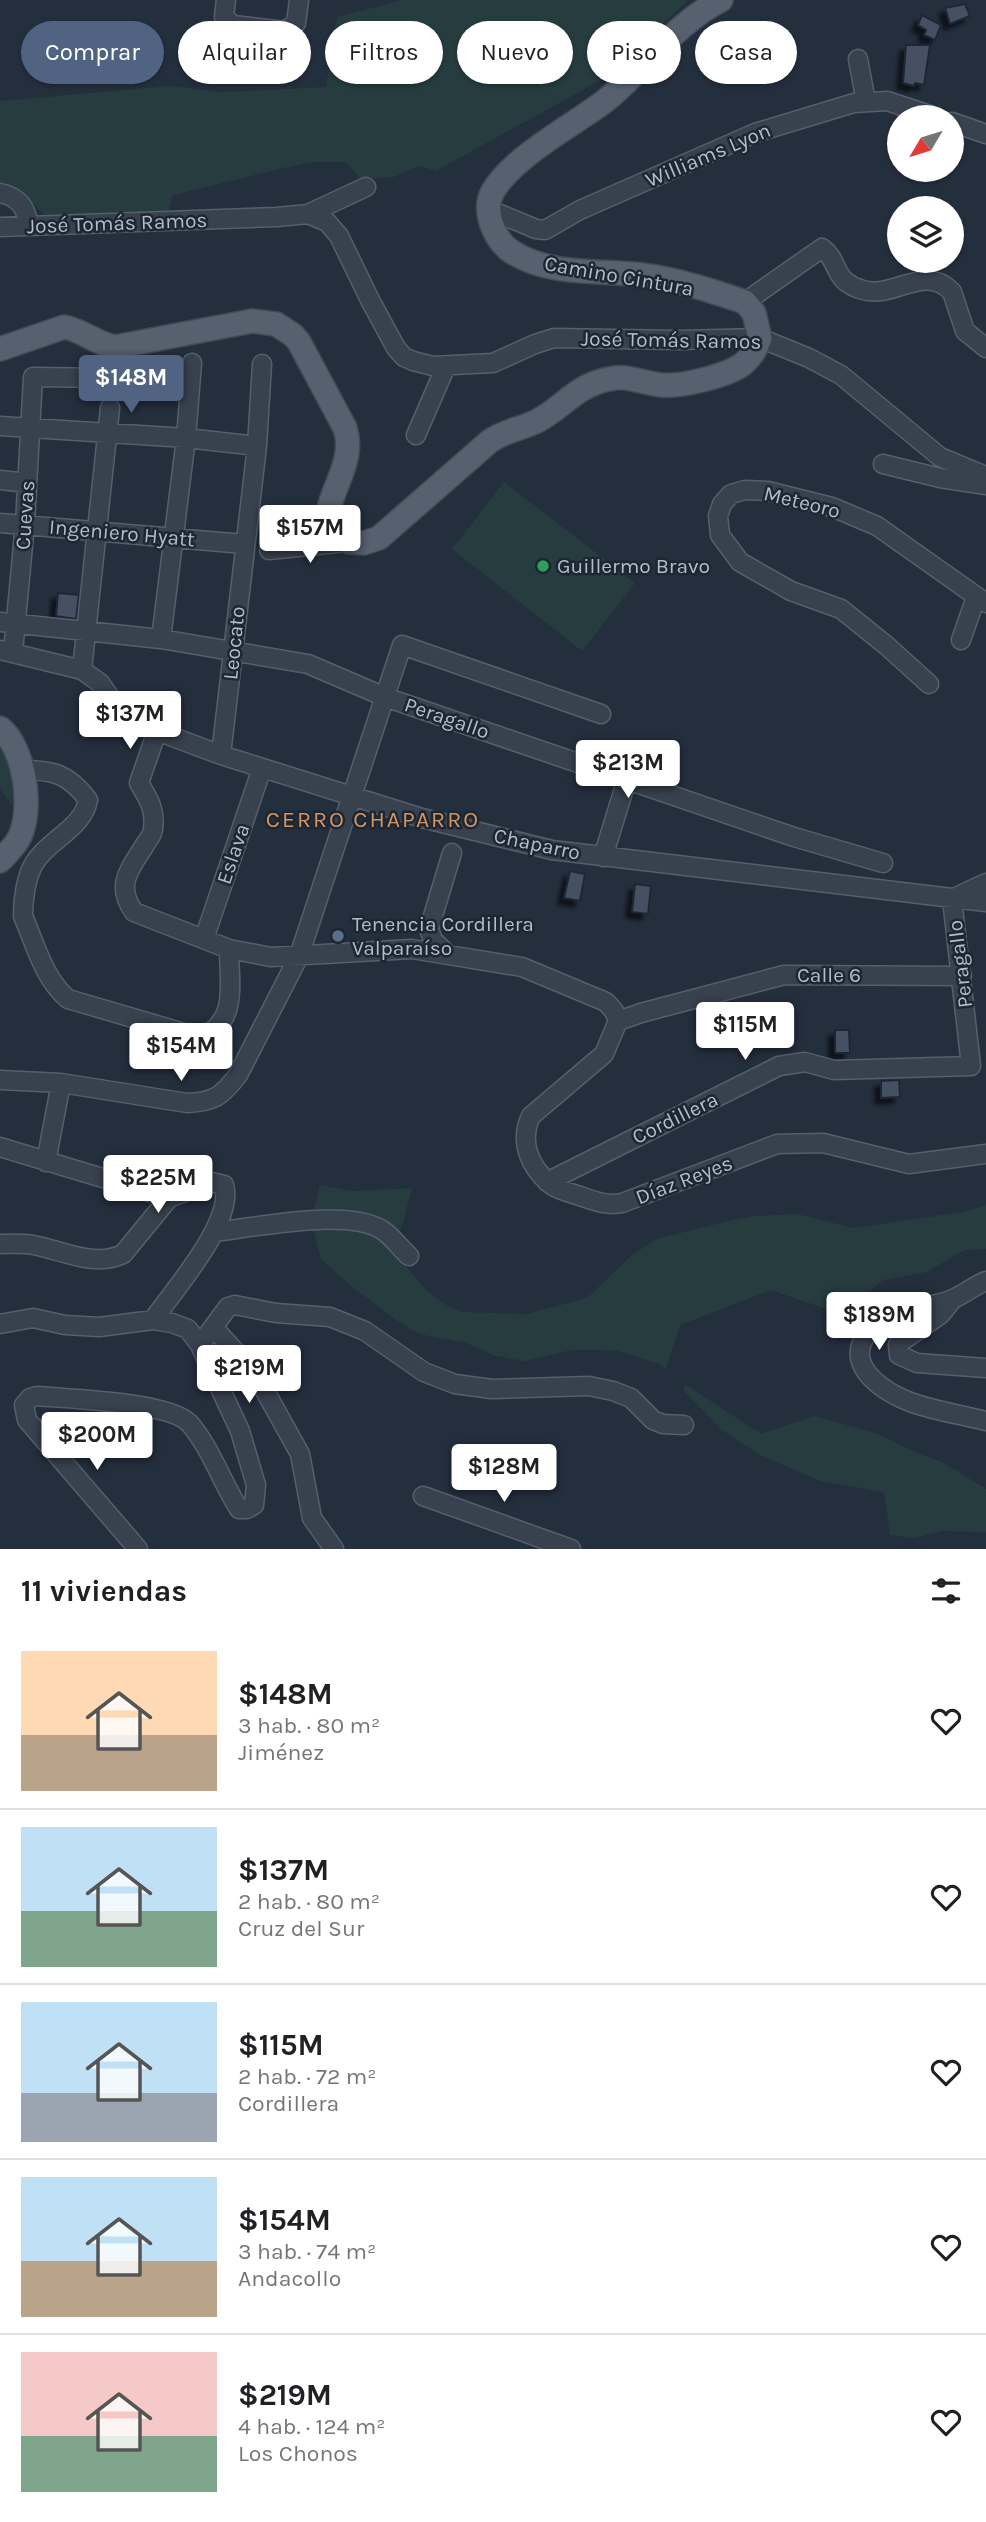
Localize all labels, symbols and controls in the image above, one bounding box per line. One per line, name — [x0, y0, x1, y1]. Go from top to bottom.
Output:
chip: Comprar — [21, 21, 164, 84]
chip: Alquilar — [178, 21, 311, 84]
chip: Filtros — [325, 21, 443, 84]
chip: Nuevo — [457, 21, 573, 84]
chip: Piso — [587, 21, 681, 84]
chip: Casa — [695, 21, 797, 84]
north arrow — [887, 105, 964, 182]
map controls — [887, 105, 964, 273]
street label: Williams Lyon — [642, 118, 774, 192]
button: layers — [887, 196, 964, 273]
street label: José Tomás Ramos — [26, 208, 208, 238]
street label: Camino Cintura — [543, 251, 695, 301]
street label: José Tomás Ramos — [580, 326, 762, 354]
pin: $148M — [82, 356, 180, 415]
text: $148M — [95, 364, 167, 391]
street label: Cuevas — [11, 479, 39, 551]
street label: Meteoro — [761, 481, 843, 523]
pin: $157M — [261, 505, 359, 565]
text: $157M — [276, 514, 345, 541]
street label: Ingeniero Hyatt — [48, 515, 196, 551]
place label: Guillermo Bravo — [557, 554, 710, 578]
marker: Guillermo Bravo — [535, 558, 551, 574]
street label: Leocato — [218, 605, 250, 681]
pin: $137M — [81, 692, 179, 751]
street label: Peragallo — [401, 692, 493, 744]
text: $137M — [95, 700, 165, 727]
pin: $213M — [579, 740, 677, 800]
text: $213M — [592, 749, 664, 776]
district label: CERRO CHAPARRO — [266, 806, 480, 833]
street label: Eslava — [211, 821, 255, 887]
street label: Chaparro — [492, 823, 582, 865]
place label: Tenencia Cordillera Valparaíso — [352, 912, 534, 960]
street label: Peragallo — [943, 919, 977, 1009]
marker: Tenencia Cordillera Valparaíso — [330, 928, 346, 944]
street label: Calle 6 — [797, 963, 861, 987]
pin: $115M — [696, 1002, 794, 1062]
text: $115M — [712, 1011, 778, 1038]
pin: $154M — [132, 1024, 230, 1083]
text: $154M — [145, 1032, 217, 1059]
street label: Cordillera — [628, 1087, 722, 1149]
street label: Díaz Reyes — [632, 1151, 736, 1209]
pin: $225M — [109, 1156, 207, 1215]
text: $225M — [119, 1164, 197, 1191]
pin: $189M — [830, 1292, 928, 1352]
text: $189M — [842, 1301, 916, 1328]
pin: $219M — [200, 1346, 298, 1405]
text: $219M — [213, 1354, 285, 1381]
pin: $200M — [48, 1412, 146, 1472]
text: $200M — [58, 1421, 136, 1448]
pin: $128M — [455, 1444, 553, 1504]
text: $128M — [468, 1453, 540, 1480]
icon: filters — [927, 1572, 965, 1610]
text: 11 viviendas — [21, 1573, 187, 1609]
text: $148M — [238, 1676, 333, 1712]
icon: home — [77, 1679, 161, 1763]
icon: heart — [927, 1702, 965, 1740]
text: 3 hab. · 80 m² — [238, 1712, 380, 1739]
text: Jiménez — [238, 1739, 324, 1766]
text: $137M — [238, 1852, 329, 1888]
icon: home — [77, 1855, 161, 1939]
icon: heart — [927, 1878, 965, 1916]
text: 2 hab. · 80 m² — [238, 1888, 380, 1915]
text: Cruz del Sur — [238, 1915, 364, 1942]
text: $115M — [238, 2027, 324, 2063]
icon: home — [77, 2030, 161, 2114]
icon: heart — [927, 2053, 965, 2091]
text: 2 hab. · 72 m² — [238, 2063, 376, 2090]
text: Cordillera — [238, 2090, 339, 2117]
text: $154M — [238, 2202, 331, 2238]
icon: home — [77, 2205, 161, 2289]
icon: heart — [927, 2228, 965, 2266]
text: 3 hab. · 74 m² — [238, 2238, 376, 2265]
text: Andacollo — [238, 2265, 341, 2292]
text: $219M — [238, 2377, 332, 2413]
icon: home — [77, 2380, 161, 2464]
icon: heart — [927, 2403, 965, 2441]
text: 4 hab. · 124 m² — [238, 2413, 386, 2440]
text: Los Chonos — [238, 2440, 358, 2467]

